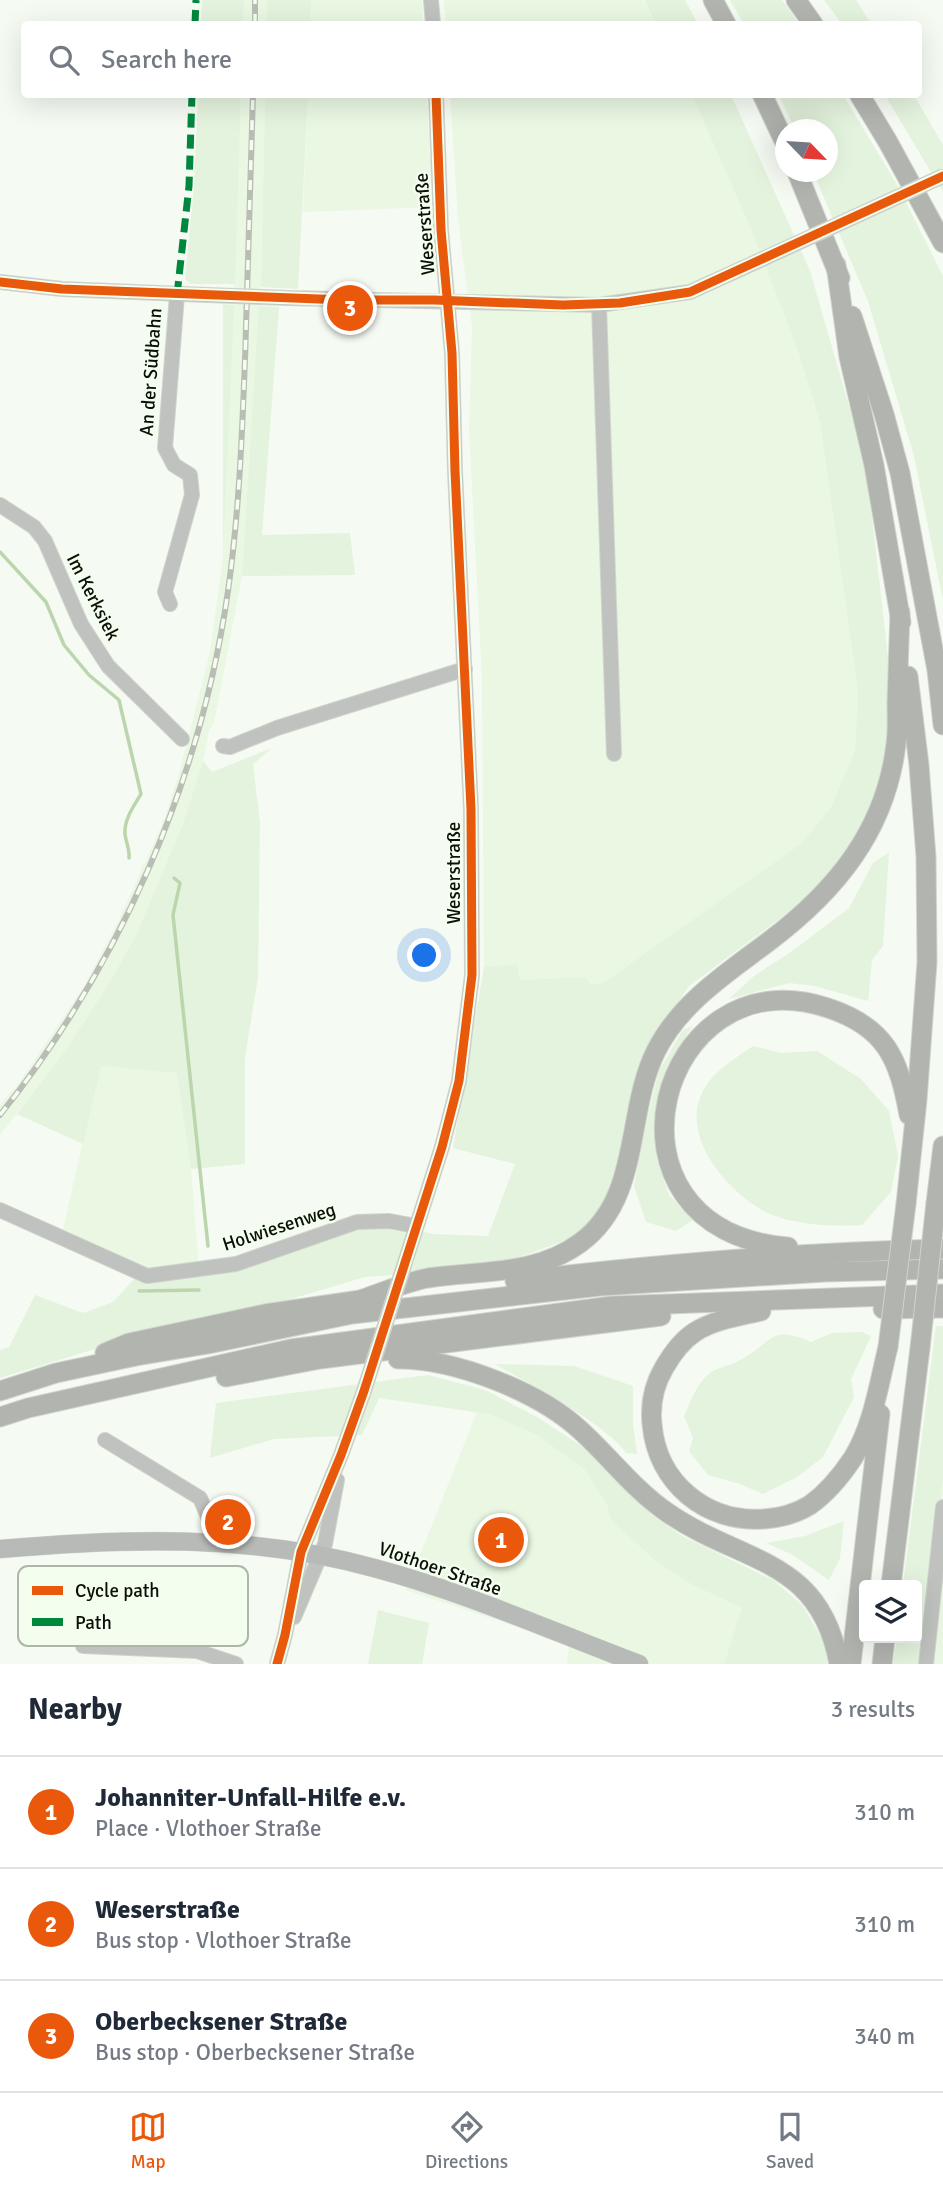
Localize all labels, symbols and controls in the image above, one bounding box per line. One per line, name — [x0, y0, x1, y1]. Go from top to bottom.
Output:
search box — [21, 21, 922, 98]
icon: search — [45, 41, 83, 79]
text: Search here — [101, 44, 232, 76]
north arrow — [775, 119, 838, 182]
street label: Weserstraße — [409, 172, 441, 276]
pin: 3 — [327, 282, 373, 334]
street label: An der Südbahn — [135, 307, 167, 437]
street label: Im Kerksiek — [61, 549, 125, 645]
street label: Weserstraße — [442, 822, 466, 924]
your location — [407, 938, 441, 972]
street label: Holwiesenweg — [219, 1197, 339, 1257]
pin: 2 — [205, 1496, 251, 1548]
pin: 1 — [478, 1514, 524, 1566]
street label: Vlothoer Straße — [375, 1537, 505, 1601]
legend — [18, 1566, 248, 1646]
text: Cycle path — [75, 1579, 160, 1603]
map controls — [859, 1580, 922, 1643]
button: layers — [859, 1580, 922, 1643]
text: Path — [75, 1611, 112, 1635]
text: Nearby — [28, 1691, 122, 1728]
text: 3 results — [831, 1695, 915, 1724]
text: Johanniter-Unfall-Hilfe e.v. — [95, 1782, 406, 1814]
text: 1 — [45, 1798, 57, 1827]
text: 310 m — [854, 1798, 915, 1827]
text: Place · Vlothoer Straße — [95, 1814, 322, 1843]
text: Weserstraße — [95, 1894, 240, 1926]
text: 2 — [45, 1910, 57, 1939]
text: 310 m — [854, 1910, 915, 1939]
text: Bus stop · Vlothoer Straße — [95, 1926, 352, 1955]
text: Oberbecksener Straße — [95, 2006, 347, 2038]
text: 3 — [45, 2022, 57, 2051]
text: 340 m — [854, 2022, 915, 2051]
text: Bus stop · Oberbecksener Straße — [95, 2038, 415, 2067]
tab: Map — [129, 2108, 167, 2174]
tab: Directions — [425, 2108, 508, 2174]
tab: Saved — [766, 2108, 814, 2174]

